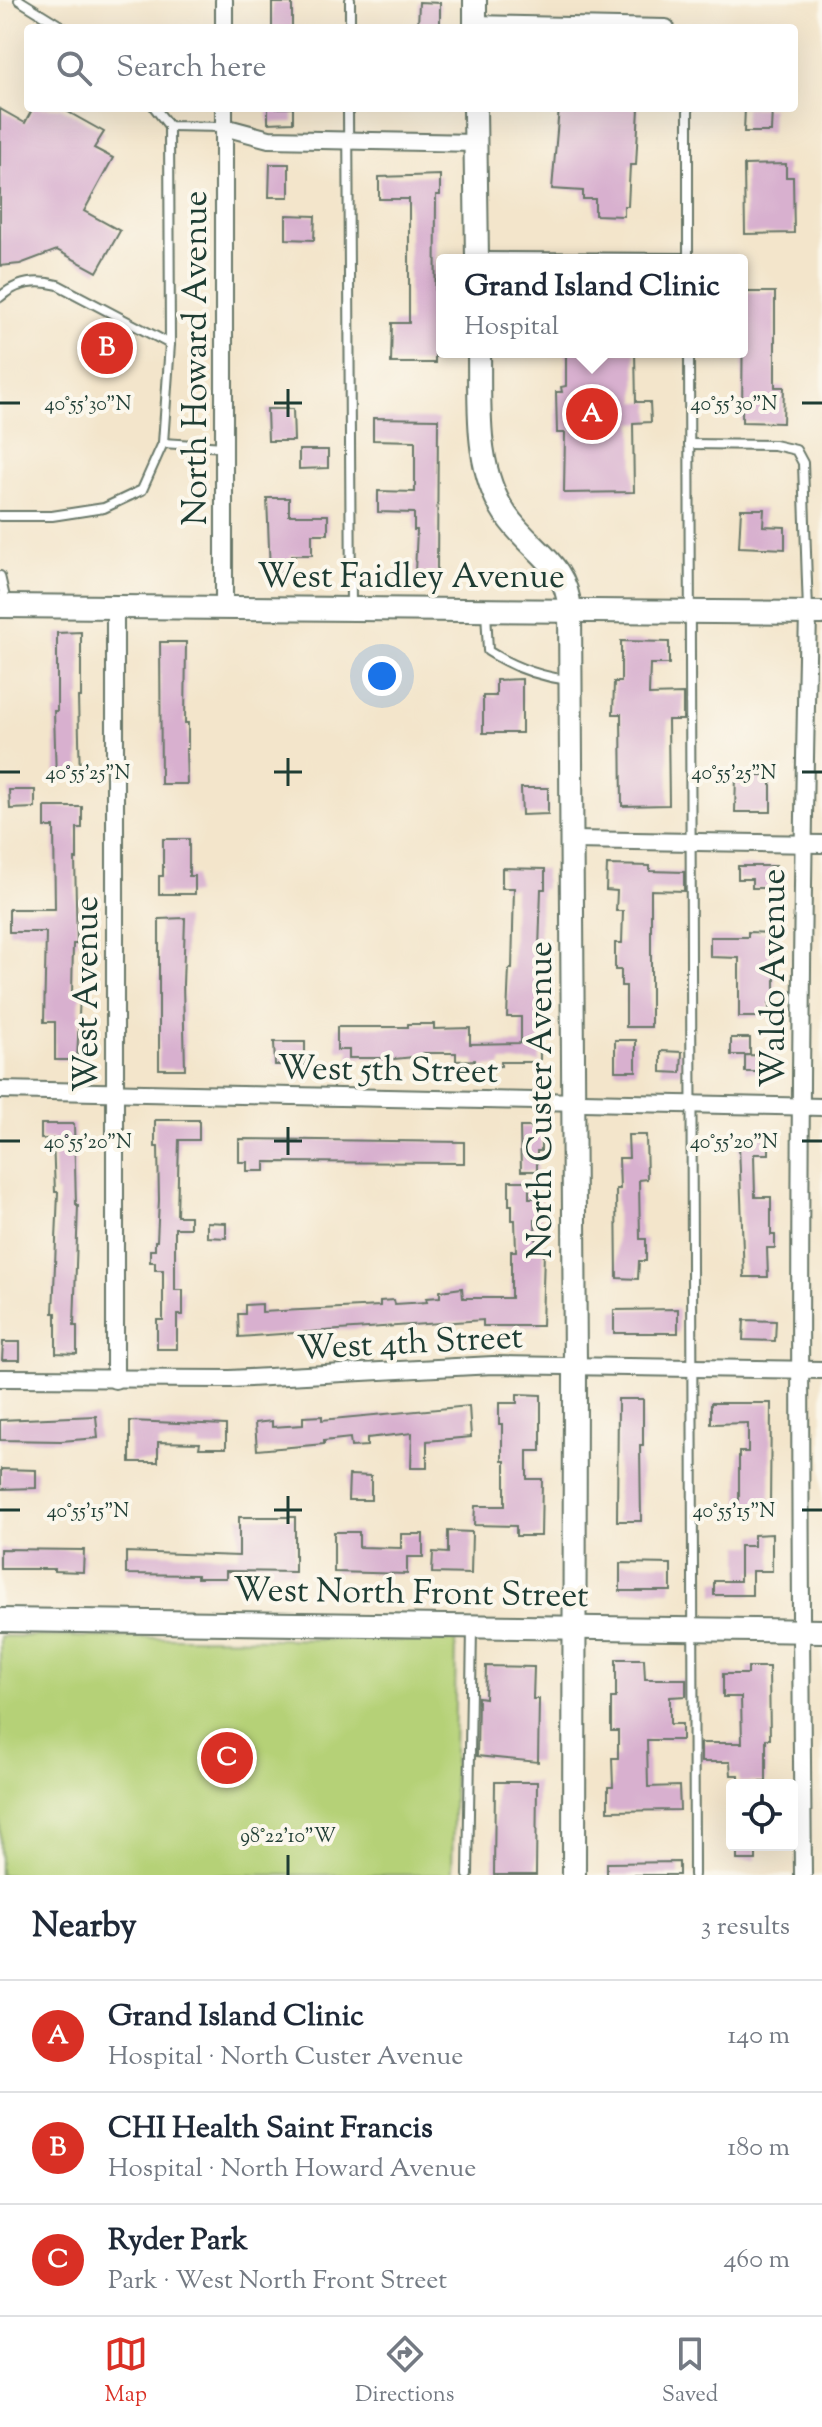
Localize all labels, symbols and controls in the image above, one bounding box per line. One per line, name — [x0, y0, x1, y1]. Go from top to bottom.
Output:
search box — [24, 24, 798, 112]
icon: search — [52, 46, 96, 90]
text: Search here — [116, 47, 266, 90]
street label: North Howard Avenue — [173, 191, 222, 525]
popup — [436, 254, 748, 358]
text: Grand Island Clinic — [464, 266, 720, 309]
text: Hospital — [464, 309, 559, 346]
pin: B — [81, 318, 133, 378]
pin: A — [566, 384, 618, 444]
text: 40°55'30"N — [45, 391, 131, 420]
text: 40°55'30"N — [691, 391, 777, 420]
street label: West Faidley Avenue — [257, 554, 565, 603]
your location — [362, 656, 402, 696]
text: 40°55'25"N — [46, 760, 131, 789]
text: 40°55'25"N — [692, 760, 777, 789]
street label: Waldo Avenue — [751, 869, 800, 1087]
street label: West Avenue — [64, 896, 113, 1092]
street label: North Custer Avenue — [518, 941, 567, 1259]
street label: West 5th Street — [277, 1045, 499, 1098]
text: 40°55'20"N — [44, 1129, 132, 1158]
text: 40°55'20"N — [690, 1129, 778, 1158]
street label: West 4th Street — [296, 1314, 525, 1375]
text: 40°55'15"N — [47, 1498, 129, 1527]
text: 40°55'15"N — [693, 1498, 775, 1527]
street label: West North Front Street — [233, 1567, 589, 1622]
pin: C — [201, 1728, 253, 1788]
map controls — [726, 1779, 798, 1851]
button: locate — [726, 1779, 798, 1851]
text: 98°22'10"W — [240, 1823, 336, 1852]
text: Nearby — [32, 1903, 137, 1952]
text: 3 results — [701, 1909, 790, 1946]
text: Grand Island Clinic — [108, 1996, 364, 2039]
text: A — [47, 2018, 69, 2055]
text: 140 m — [727, 2018, 790, 2055]
text: Hospital · North Custer Avenue — [108, 2039, 463, 2076]
text: CHI Health Saint Francis — [108, 2108, 433, 2151]
text: B — [50, 2130, 66, 2167]
text: 180 m — [727, 2130, 790, 2167]
text: Hospital · North Howard Avenue — [108, 2151, 476, 2188]
text: Ryder Park — [108, 2220, 248, 2263]
text: C — [48, 2242, 68, 2279]
text: 460 m — [723, 2242, 790, 2279]
text: Park · West North Front Street — [108, 2263, 447, 2300]
tab: Map — [104, 2332, 148, 2412]
tab: Directions — [355, 2332, 454, 2412]
tab: Saved — [662, 2332, 718, 2412]

